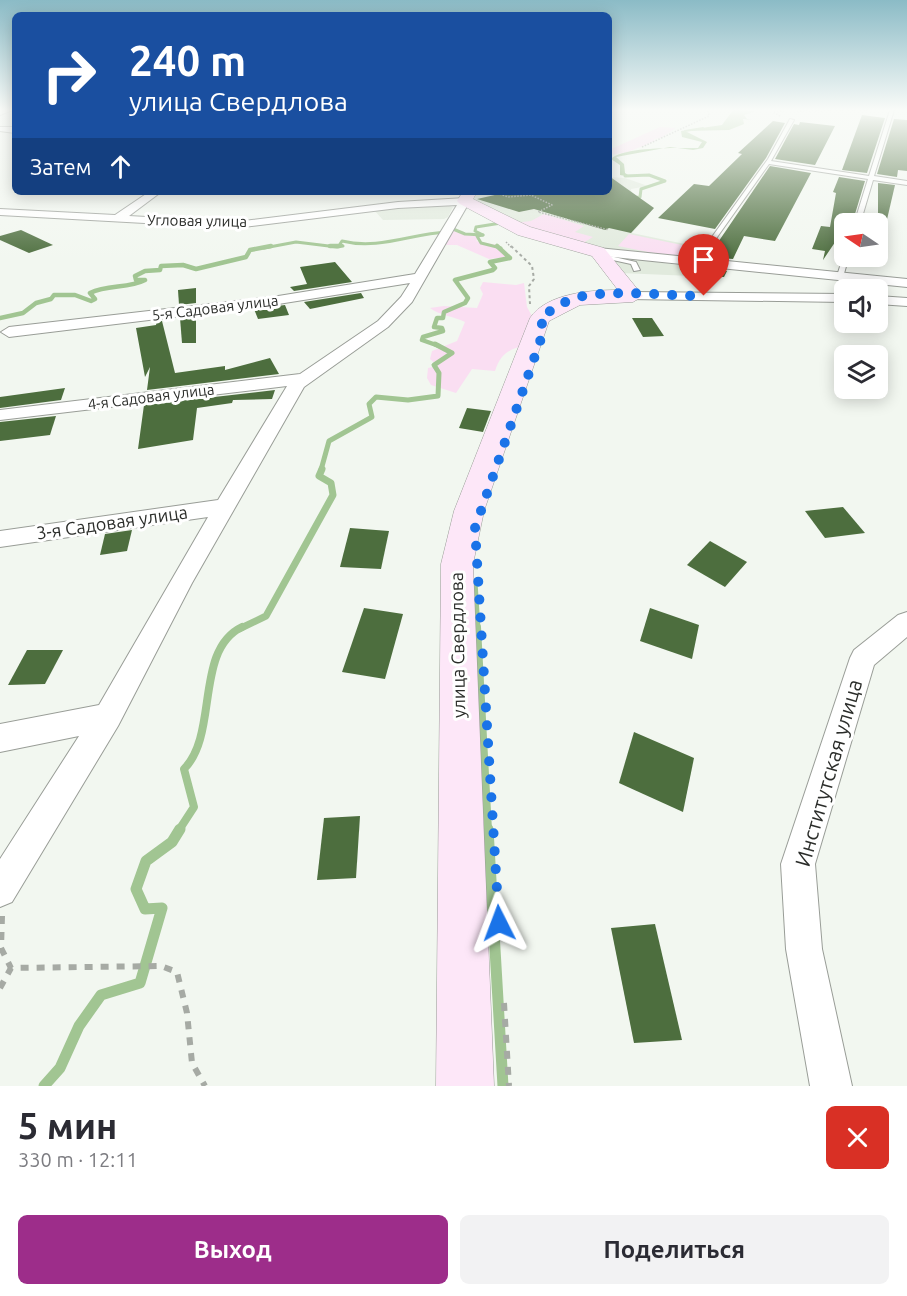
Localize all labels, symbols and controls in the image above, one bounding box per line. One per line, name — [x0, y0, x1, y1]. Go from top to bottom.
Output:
icon: right — [30, 36, 108, 114]
text: 240 m — [129, 37, 246, 84]
text: улица Свердлова — [129, 86, 348, 116]
icon: ahead — [104, 150, 137, 183]
text: Затем — [30, 154, 92, 179]
street label: Угловая улица — [147, 211, 247, 230]
north arrow — [834, 213, 888, 267]
map controls — [834, 213, 888, 399]
pin — [678, 234, 729, 296]
icon: arrive — [687, 243, 720, 276]
button: sound — [834, 279, 888, 333]
street label: 5-я Садовая улица — [151, 291, 279, 324]
button: layers — [834, 345, 888, 399]
street label: 4-я Садовая улица — [87, 380, 215, 413]
street label: 3-я Садовая улица — [35, 501, 189, 543]
street label: улица Свердлова — [446, 572, 468, 718]
street label: Институтская улица — [790, 676, 866, 869]
position arrow — [467, 891, 531, 955]
text: 5 мин — [18, 1105, 117, 1146]
button: close — [826, 1106, 889, 1169]
text: 330 m · 12:11 — [18, 1148, 138, 1171]
button: Выход — [18, 1215, 448, 1284]
button: Поделиться — [460, 1215, 889, 1284]

